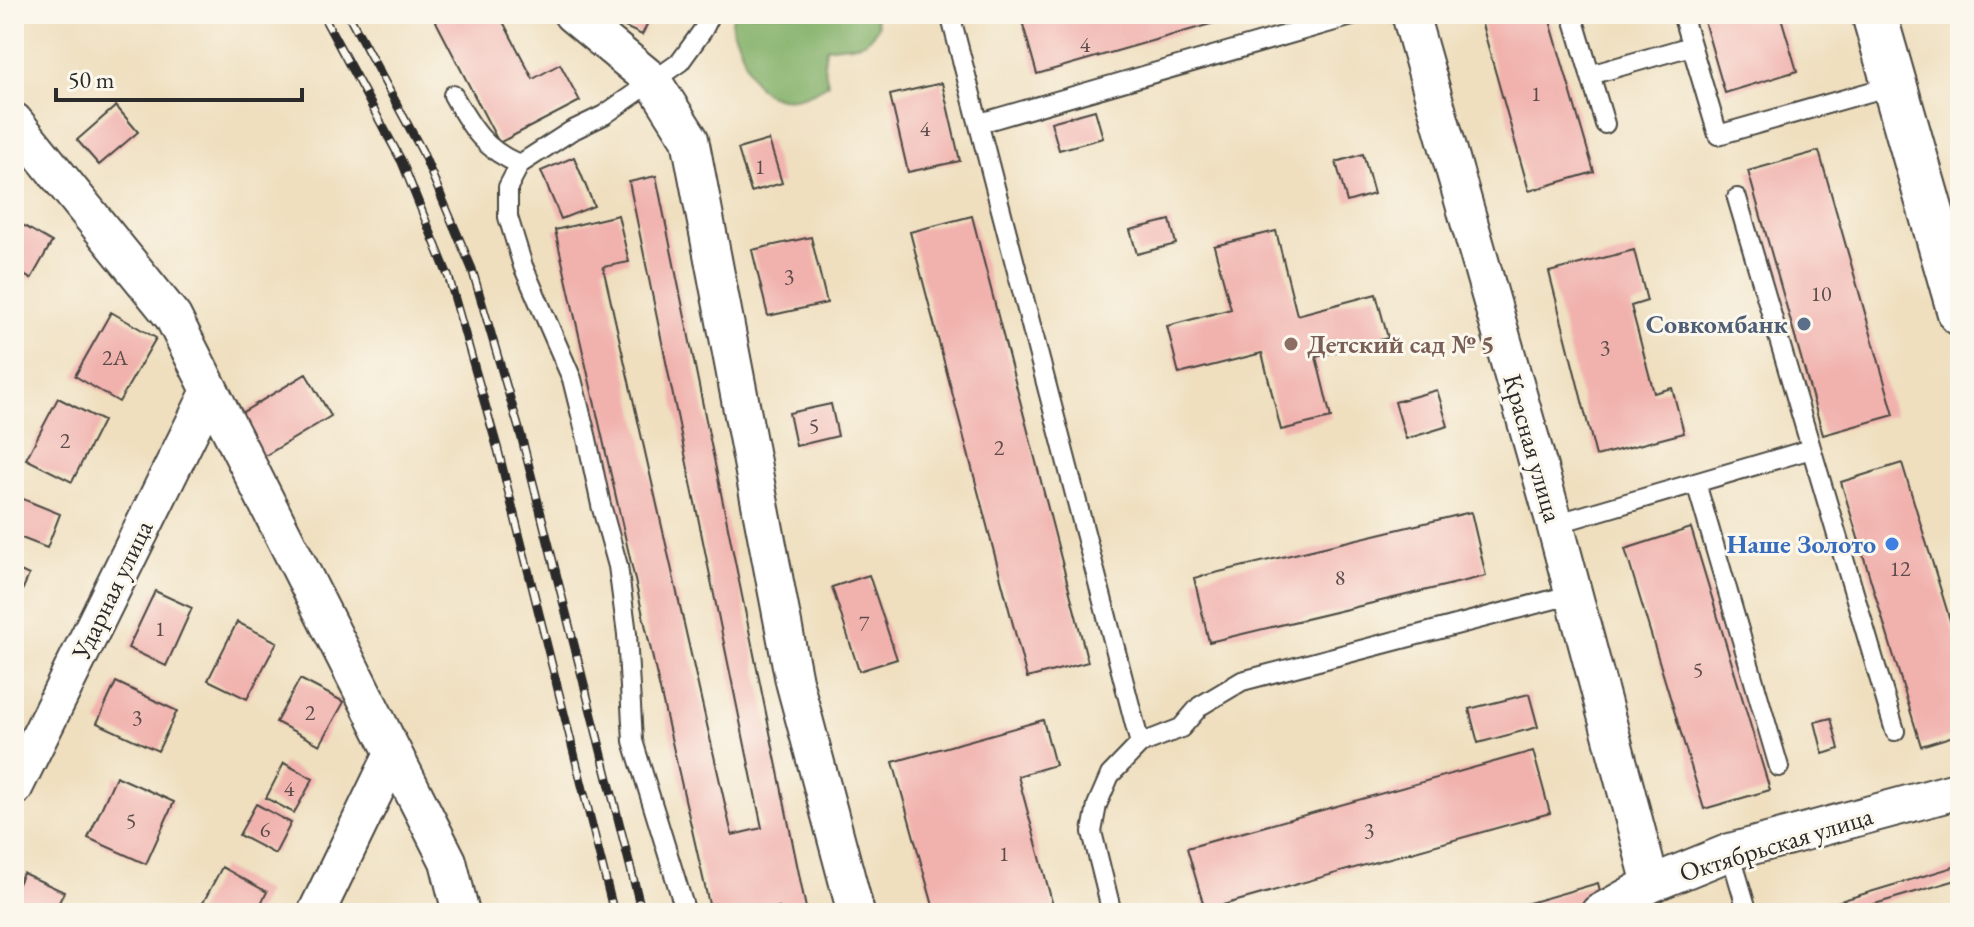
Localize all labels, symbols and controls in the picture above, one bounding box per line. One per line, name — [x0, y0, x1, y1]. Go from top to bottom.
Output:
house number: 4 — [1080, 30, 1091, 59]
scale bar — [56, 52, 302, 102]
text: 50 m — [68, 64, 115, 95]
house number: 1 — [1531, 79, 1541, 108]
house number: 4 — [920, 114, 931, 143]
house number: 1 — [755, 152, 765, 181]
house number: 3 — [784, 262, 794, 291]
house number: 10 — [1810, 279, 1832, 308]
place label: Совкомбанк — [1646, 307, 1789, 341]
marker: Совкомбанк — [1795, 315, 1813, 333]
place label: Детский сад № 5 — [1307, 327, 1495, 361]
house number: 3 — [1600, 333, 1610, 362]
marker: Детский сад № 5 — [1282, 335, 1300, 353]
house number: 2А — [102, 343, 129, 372]
street label: Красная улица — [1496, 370, 1570, 526]
house number: 5 — [809, 411, 819, 440]
house number: 2 — [60, 426, 71, 455]
house number: 2 — [994, 433, 1005, 462]
street label: Ударная улица — [63, 514, 161, 666]
place label: Наше Золото — [1727, 527, 1876, 561]
marker: Наше Золото — [1883, 535, 1901, 553]
house number: 12 — [1889, 554, 1911, 583]
house number: 8 — [1335, 563, 1345, 592]
house number: 7 — [859, 609, 870, 638]
house number: 1 — [155, 614, 165, 643]
house number: 5 — [1693, 655, 1703, 684]
house number: 2 — [305, 698, 316, 727]
house number: 3 — [132, 703, 142, 732]
house number: 4 — [284, 774, 295, 803]
street label: Октябрьская улица — [1675, 798, 1877, 890]
house number: 5 — [126, 806, 136, 835]
house number: 6 — [260, 815, 271, 844]
house number: 3 — [1364, 816, 1374, 845]
house number: 1 — [999, 839, 1009, 868]

